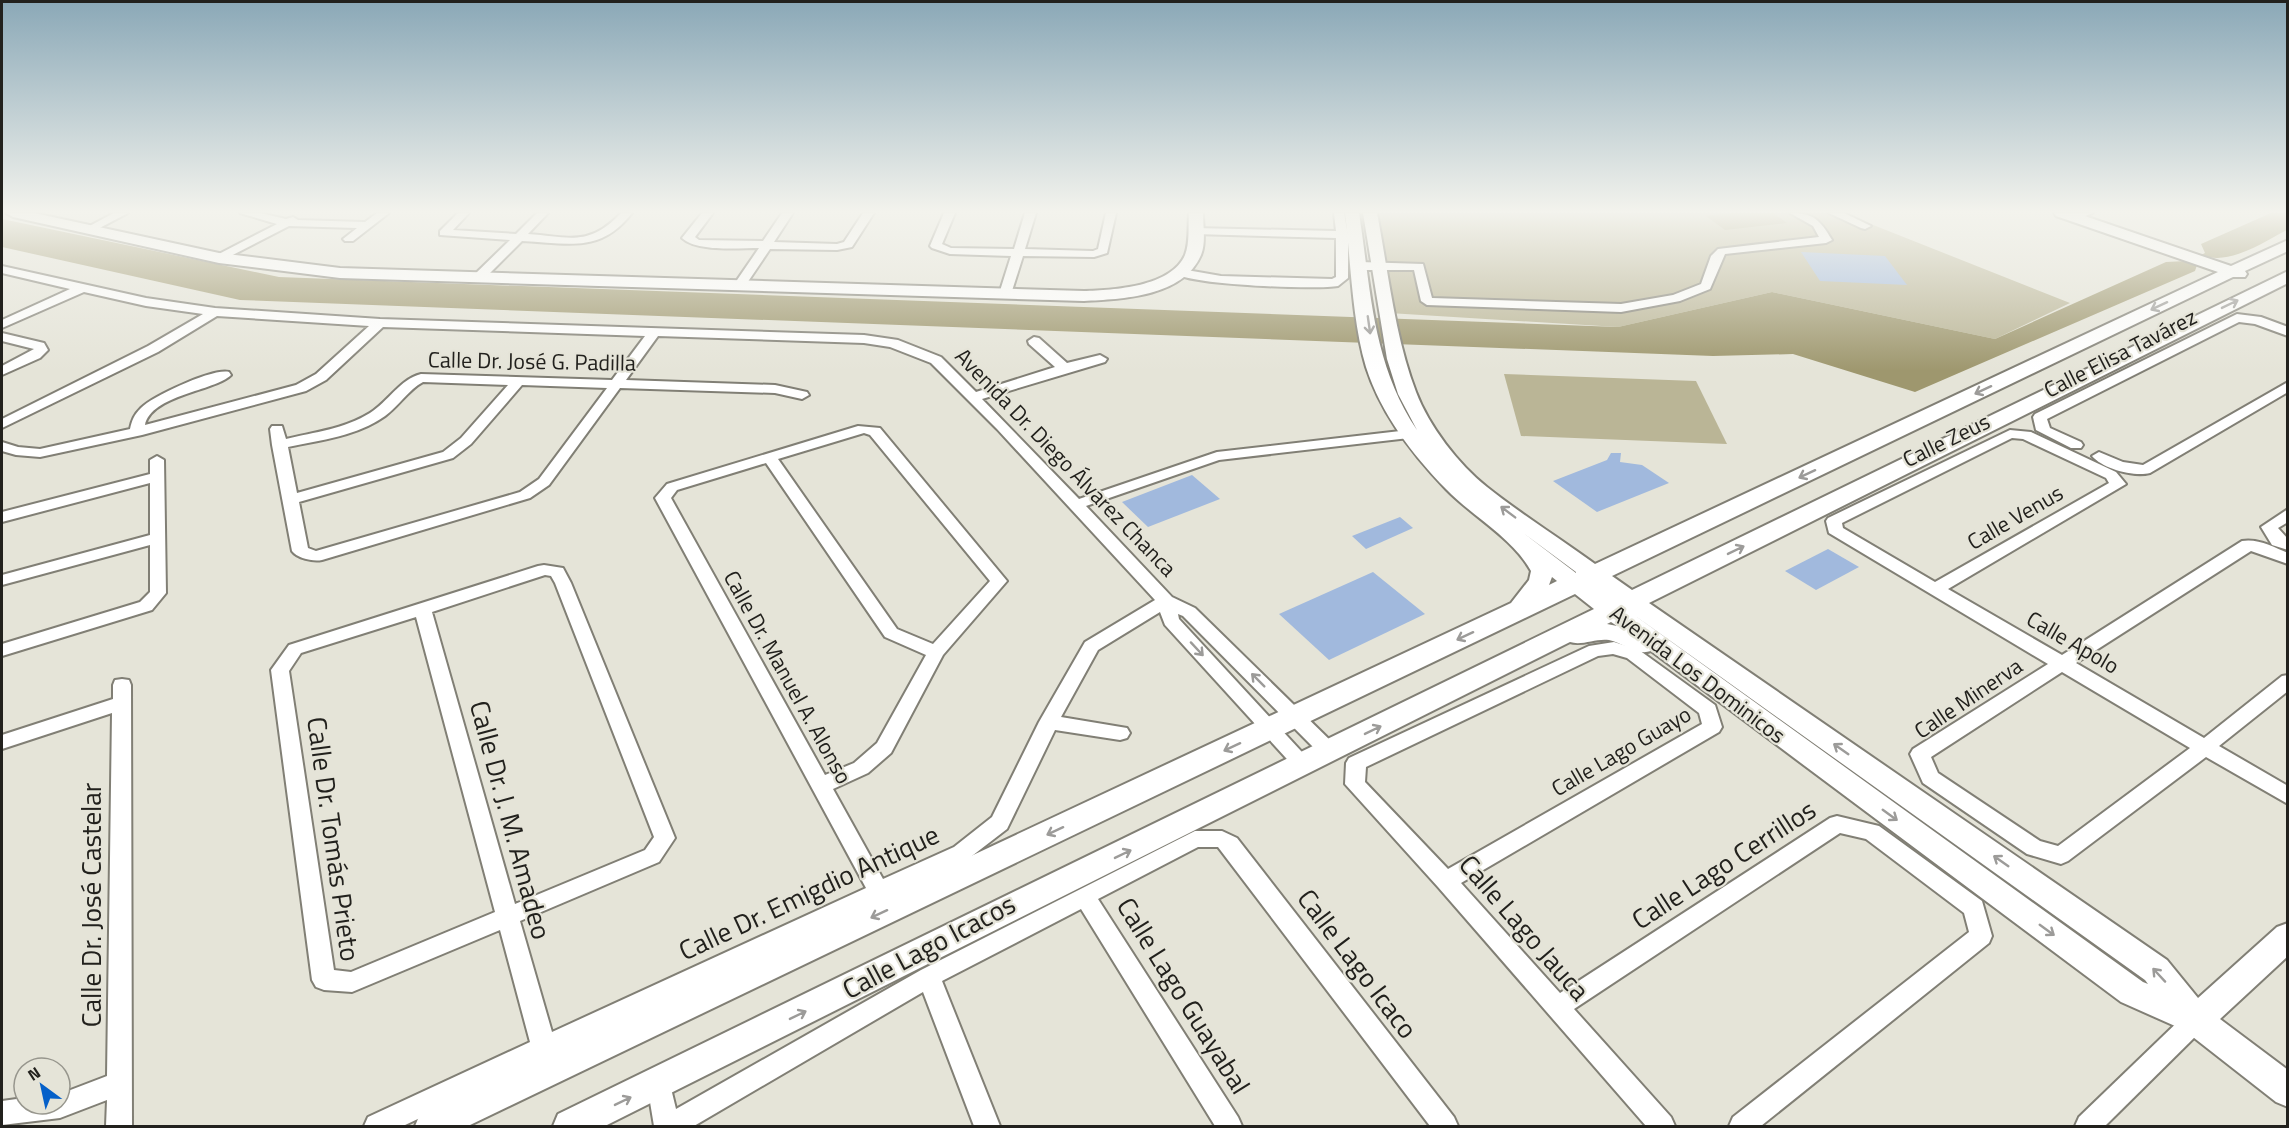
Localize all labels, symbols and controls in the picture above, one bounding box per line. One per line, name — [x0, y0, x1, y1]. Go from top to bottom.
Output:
one-way arrow — [2221, 298, 2239, 310]
street label: Calle Elisa Tavárez — [2038, 300, 2202, 406]
one-way arrow — [2150, 301, 2168, 313]
one-way arrow — [1363, 315, 1374, 335]
street label: Avenida Dr. Diego Álvarez Chanca — [947, 340, 1185, 584]
street label: Calle Dr. José G. Padilla — [428, 342, 636, 380]
one-way arrow — [1974, 385, 1992, 397]
street label: Calle Zeus — [1896, 404, 1996, 476]
one-way arrow — [1798, 469, 1816, 481]
street label: Calle Venus — [1961, 476, 2069, 558]
one-way arrow — [1500, 506, 1516, 519]
one-way arrow — [1726, 543, 1744, 555]
street label: Calle Dr. Manuel A. Alonso — [715, 564, 861, 790]
street label: Avenida Los Dominicos — [1603, 597, 1793, 751]
street label: Calle Apolo — [2020, 602, 2126, 682]
one-way arrow — [1456, 631, 1474, 643]
one-way arrow — [1190, 641, 1204, 656]
street label: Calle Minerva — [1907, 649, 2029, 747]
one-way arrow — [1250, 673, 1265, 688]
street label: Calle Dr. J. M. Amadeo — [460, 696, 563, 944]
street label: Calle Lago Guayo — [1545, 697, 1697, 805]
street label: Calle Dr. Tomás Prieto — [297, 714, 372, 964]
one-way arrow — [1363, 723, 1381, 735]
one-way arrow — [1223, 742, 1241, 754]
one-way arrow — [1834, 743, 1850, 755]
street label: Calle Dr. José Castelar — [70, 783, 111, 1027]
street label: Calle Lago Cerrillos — [1623, 789, 1824, 939]
one-way arrow — [1881, 809, 1897, 822]
street label: Calle Dr. Emigdio Antique — [671, 813, 945, 970]
one-way arrow — [1047, 825, 1065, 837]
street label: Calle Lago Jauca — [1450, 845, 1601, 1009]
one-way arrow — [1113, 847, 1131, 859]
one-way arrow — [1993, 855, 2009, 867]
street label: Calle Lago Icaco — [1288, 879, 1428, 1047]
street label: Calle Lago Icacos — [834, 883, 1022, 1009]
street label: Calle Lago Guayabal — [1107, 889, 1261, 1102]
one-way arrow — [871, 909, 889, 921]
one-way arrow — [2039, 924, 2055, 937]
one-way arrow — [2152, 968, 2166, 983]
one-way arrow — [788, 1009, 806, 1020]
north arrow — [12, 1056, 72, 1116]
text: N — [23, 1060, 45, 1087]
one-way arrow — [613, 1095, 631, 1107]

